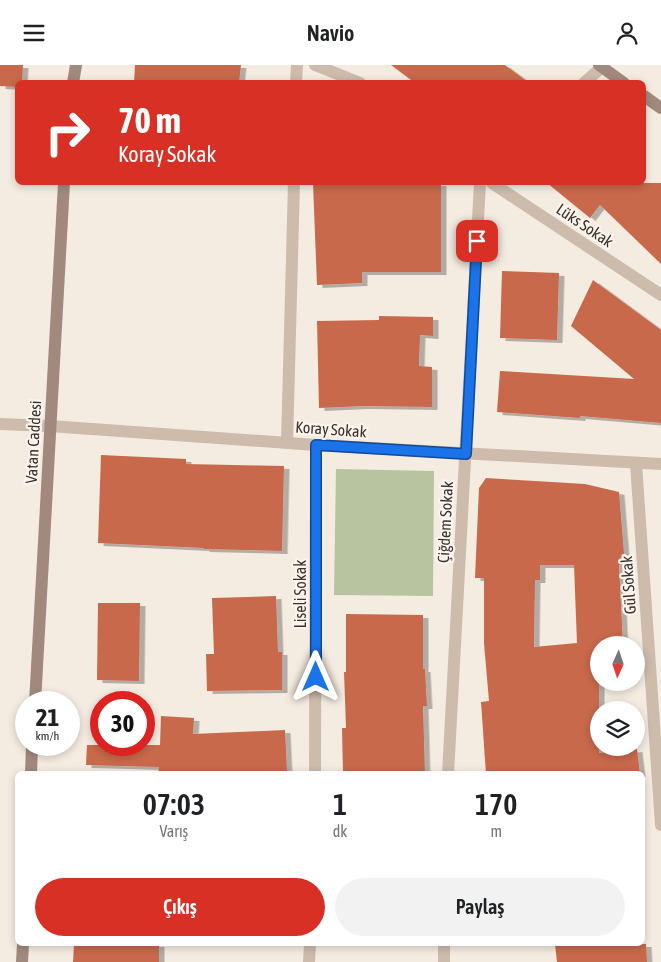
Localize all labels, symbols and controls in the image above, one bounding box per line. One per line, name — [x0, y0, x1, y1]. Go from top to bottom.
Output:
icon: menu — [20, 19, 48, 47]
icon: person — [613, 19, 641, 47]
text: Navio — [307, 20, 354, 46]
icon: right — [35, 100, 100, 165]
text: 70 m — [118, 100, 181, 140]
text: Koray Sokak — [118, 141, 216, 167]
street label: Lüks Sokak — [553, 199, 617, 251]
pin — [456, 220, 498, 262]
icon: arrive — [463, 227, 491, 255]
street label: Vatan Caddesi — [22, 400, 44, 484]
street label: Koray Sokak — [295, 418, 367, 441]
street label: Çiğdem Sokak — [434, 481, 457, 563]
street label: Gül Sokak — [617, 555, 639, 615]
street label: Liseli Sokak — [291, 560, 309, 628]
north arrow — [590, 636, 645, 691]
map controls — [590, 636, 645, 756]
position arrow — [289, 650, 341, 702]
speed limit sign: 30 — [90, 691, 155, 756]
button: layers — [590, 701, 645, 756]
text: 21 — [36, 703, 59, 731]
text: km/h — [36, 729, 59, 743]
text: 07:03 — [143, 787, 205, 821]
text: 1 — [333, 787, 347, 821]
text: 170 — [475, 787, 517, 821]
text: Varış — [159, 822, 188, 840]
text: dk — [333, 822, 347, 840]
text: m — [490, 822, 502, 840]
button: Çıkış — [35, 878, 325, 936]
button: Paylaş — [335, 878, 625, 936]

